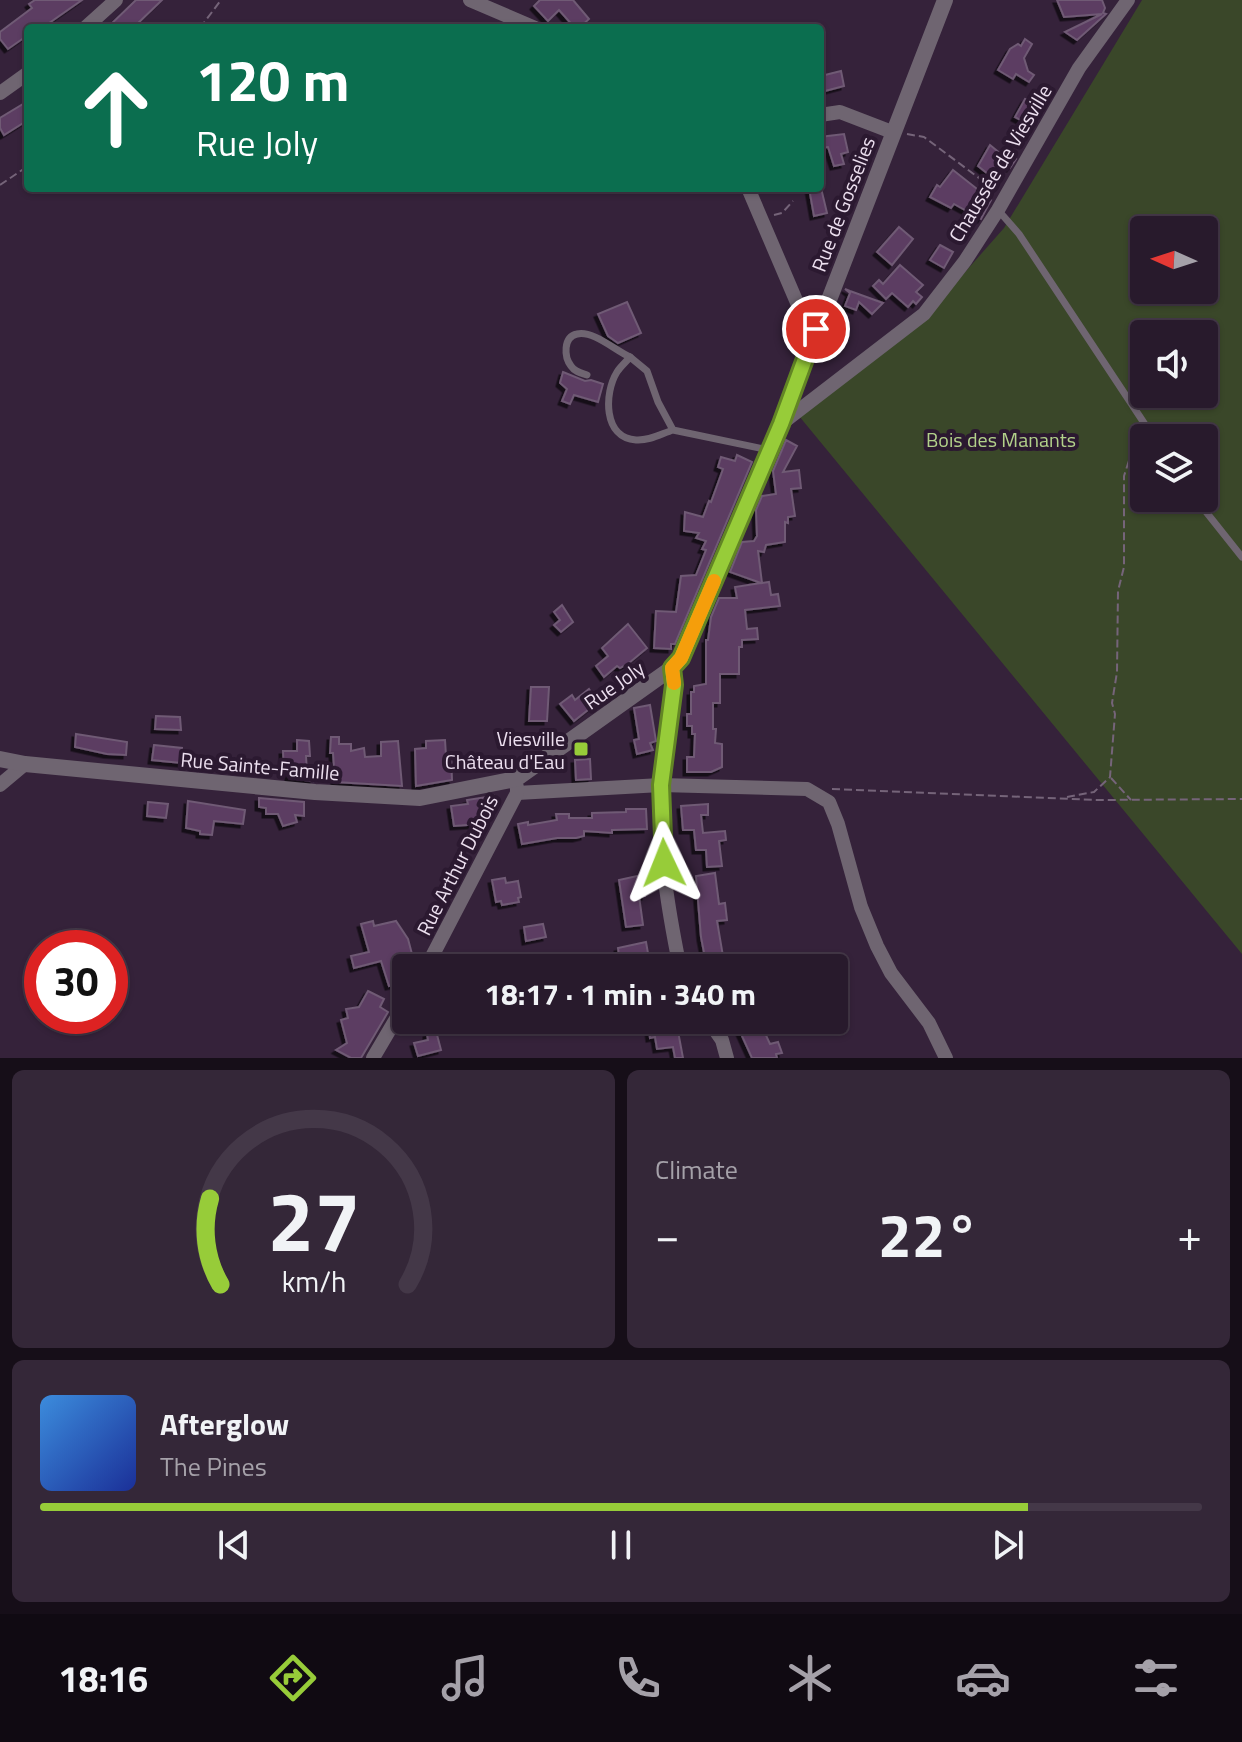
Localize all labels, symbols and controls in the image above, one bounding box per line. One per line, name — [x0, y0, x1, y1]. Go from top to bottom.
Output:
text: 120 m — [196, 38, 349, 123]
icon: ahead — [64, 56, 168, 160]
street label: Chaussée de Viesville — [941, 78, 1059, 248]
text: Rue Joly — [196, 115, 318, 170]
street label: Rue de Gosselies — [803, 132, 883, 276]
north arrow — [1130, 216, 1218, 304]
map controls — [1130, 216, 1218, 512]
pin — [782, 295, 850, 363]
icon: arrive — [794, 307, 838, 351]
button: sound — [1130, 320, 1218, 408]
park label: Bois des Manants — [926, 424, 1076, 455]
button: layers — [1130, 424, 1218, 512]
street label: Rue Joly — [577, 653, 651, 717]
place label: Viesville Château d'Eau — [445, 723, 565, 777]
marker: Viesville Château d'Eau — [572, 740, 590, 758]
street label: Rue Sainte-Famille — [179, 744, 341, 788]
street label: Rue Arthur Dubois — [408, 789, 506, 941]
position arrow — [622, 821, 706, 905]
speed limit sign: 30 — [24, 930, 128, 1034]
text: 18:17 · 1 min · 340 m — [484, 971, 756, 1017]
text: Climate — [655, 1150, 738, 1189]
text: 27 — [267, 1157, 360, 1283]
text: 22° — [878, 1189, 979, 1280]
text: − — [655, 1201, 680, 1268]
text: + — [1177, 1201, 1202, 1268]
text: km/h — [281, 1260, 346, 1303]
text: Afterglow — [160, 1401, 289, 1447]
text: The Pines — [160, 1447, 267, 1486]
icon: previous — [212, 1523, 256, 1567]
icon: pause — [599, 1523, 643, 1567]
icon: next — [986, 1523, 1030, 1567]
icon: directions — [265, 1650, 321, 1706]
icon: music — [437, 1650, 493, 1706]
icon: phone — [610, 1650, 666, 1706]
icon: climate — [782, 1650, 838, 1706]
icon: car — [955, 1650, 1011, 1706]
icon: filters — [1128, 1650, 1184, 1706]
text: 18:16 — [58, 1651, 148, 1706]

